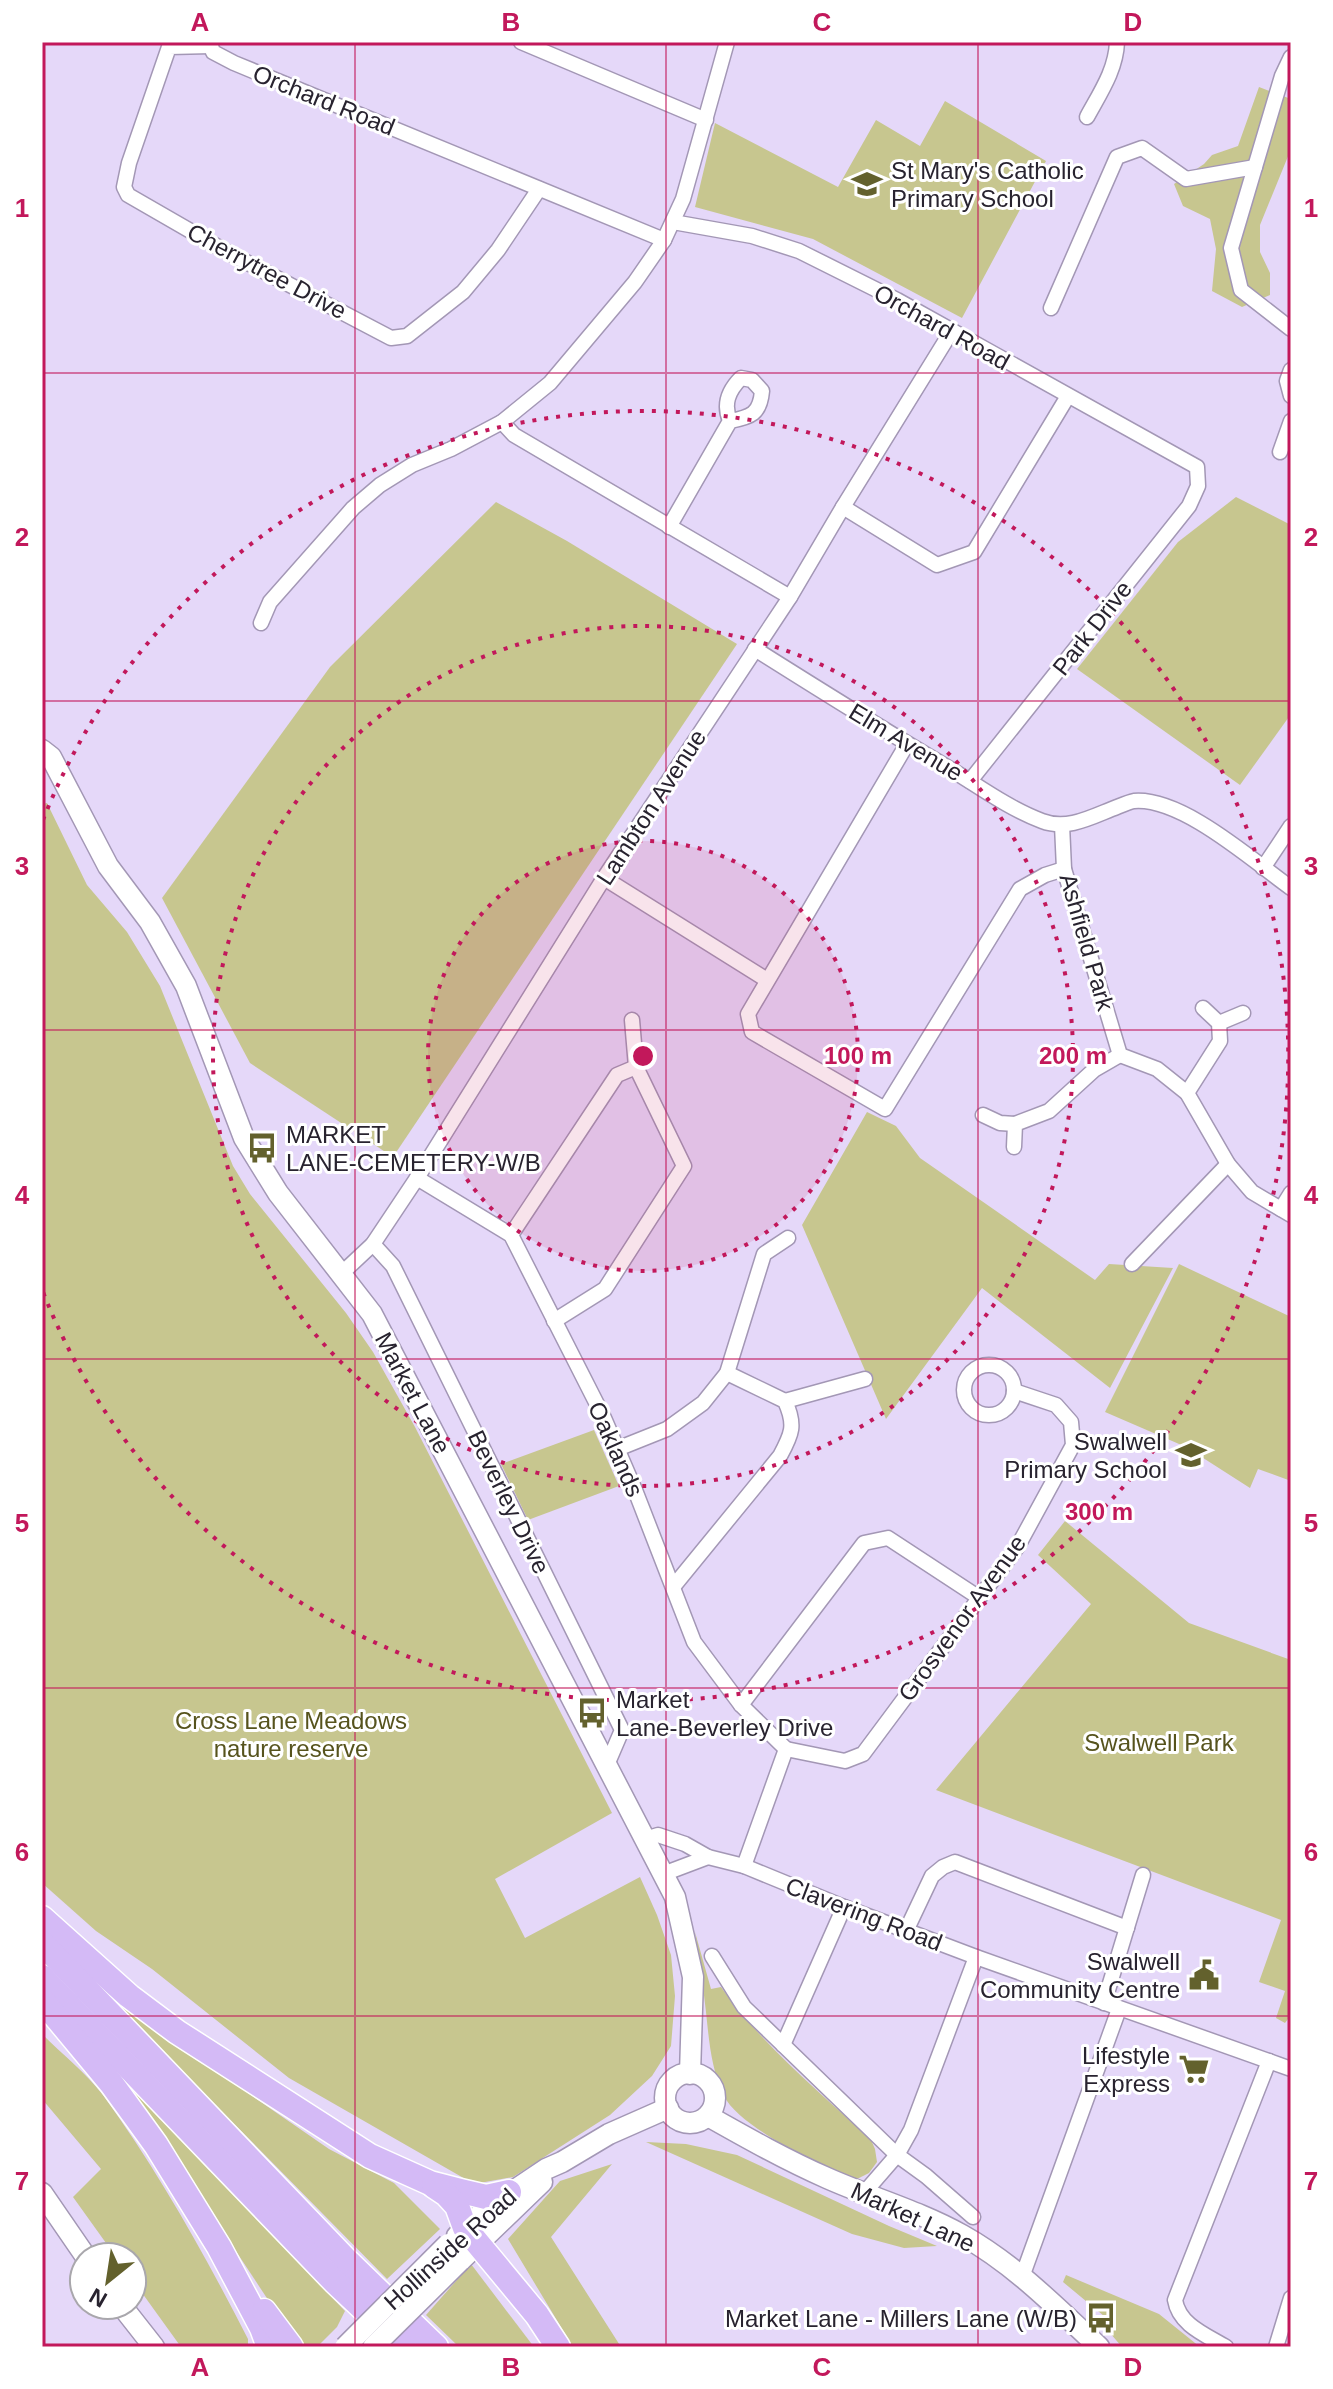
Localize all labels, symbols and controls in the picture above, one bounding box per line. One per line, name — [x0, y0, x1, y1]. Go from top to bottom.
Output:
text: A — [191, 7, 210, 37]
text: B — [502, 7, 520, 37]
text: C — [813, 7, 832, 37]
text: D — [1124, 7, 1142, 37]
street label: Orchard Road — [249, 59, 399, 141]
place label: St Mary's Catholic Primary School — [891, 157, 1084, 212]
school or university icon: St Mary's Catholic Primary School — [850, 167, 884, 201]
text: 1 — [15, 193, 29, 223]
text: 1 — [1304, 193, 1318, 223]
street label: Cherrytree Drive — [183, 218, 351, 324]
street label: Orchard Road — [870, 279, 1014, 375]
text: 2 — [15, 522, 29, 552]
text: 2 — [1304, 522, 1318, 552]
street label: Park Drive — [1047, 576, 1137, 680]
street label: Elm Avenue — [844, 698, 968, 786]
street label: Lambton Avenue — [591, 724, 711, 890]
text: 3 — [15, 851, 29, 881]
text: 3 — [1304, 851, 1318, 881]
street label: Ashfield Park — [1055, 870, 1120, 1015]
centre of rings — [629, 1042, 657, 1070]
text: 100 m — [824, 1042, 892, 1069]
text: 200 m — [1039, 1042, 1107, 1069]
place label: MARKET LANE-CEMETERY-W/B — [286, 1121, 541, 1176]
bus stop icon: MARKET LANE-CEMETERY-W/B — [245, 1131, 279, 1165]
text: 4 — [15, 1180, 30, 1210]
text: 4 — [1304, 1180, 1319, 1210]
street label: Market Lane — [370, 1328, 456, 1458]
street label: Oaklands — [583, 1397, 649, 1501]
street label: Beverley Drive — [463, 1426, 555, 1578]
place label: Swalwell Primary School — [1004, 1428, 1167, 1483]
school or university icon: Swalwell Primary School — [1174, 1438, 1208, 1472]
text: 300 m — [1065, 1498, 1133, 1525]
text: 5 — [15, 1508, 29, 1538]
text: 5 — [1304, 1508, 1318, 1538]
street label: Grosvenor Avenue — [893, 1530, 1031, 1706]
place label: Market Lane-Beverley Drive — [616, 1686, 833, 1741]
bus stop icon: Market Lane-Beverley Drive — [575, 1696, 609, 1730]
park label: Cross Lane Meadows nature reserve — [175, 1707, 407, 1762]
park label: Swalwell Park — [1084, 1729, 1235, 1756]
text: 6 — [15, 1837, 29, 1867]
text: 6 — [1304, 1837, 1318, 1867]
street label: Clavering Road — [782, 1872, 946, 1956]
place label: Swalwell Community Centre — [980, 1948, 1180, 2003]
public building icon: Swalwell Community Centre — [1187, 1958, 1221, 1992]
place label: Lifestyle Express — [1082, 2042, 1170, 2097]
supermarket icon: Lifestyle Express — [1177, 2052, 1211, 2086]
text: 7 — [15, 2166, 29, 2196]
text: 7 — [1304, 2166, 1318, 2196]
street label: Market Lane — [847, 2177, 979, 2257]
street label: Hollinside Road — [379, 2183, 521, 2315]
north arrow — [68, 2241, 148, 2321]
text: N — [85, 2283, 111, 2313]
bus stop icon: Market Lane - Millers Lane (W/B) — [1084, 2301, 1118, 2335]
place label: Market Lane - Millers Lane (W/B) — [725, 2305, 1077, 2332]
text: A — [191, 2352, 210, 2382]
text: B — [502, 2352, 520, 2382]
text: C — [813, 2352, 832, 2382]
text: D — [1124, 2352, 1142, 2382]

